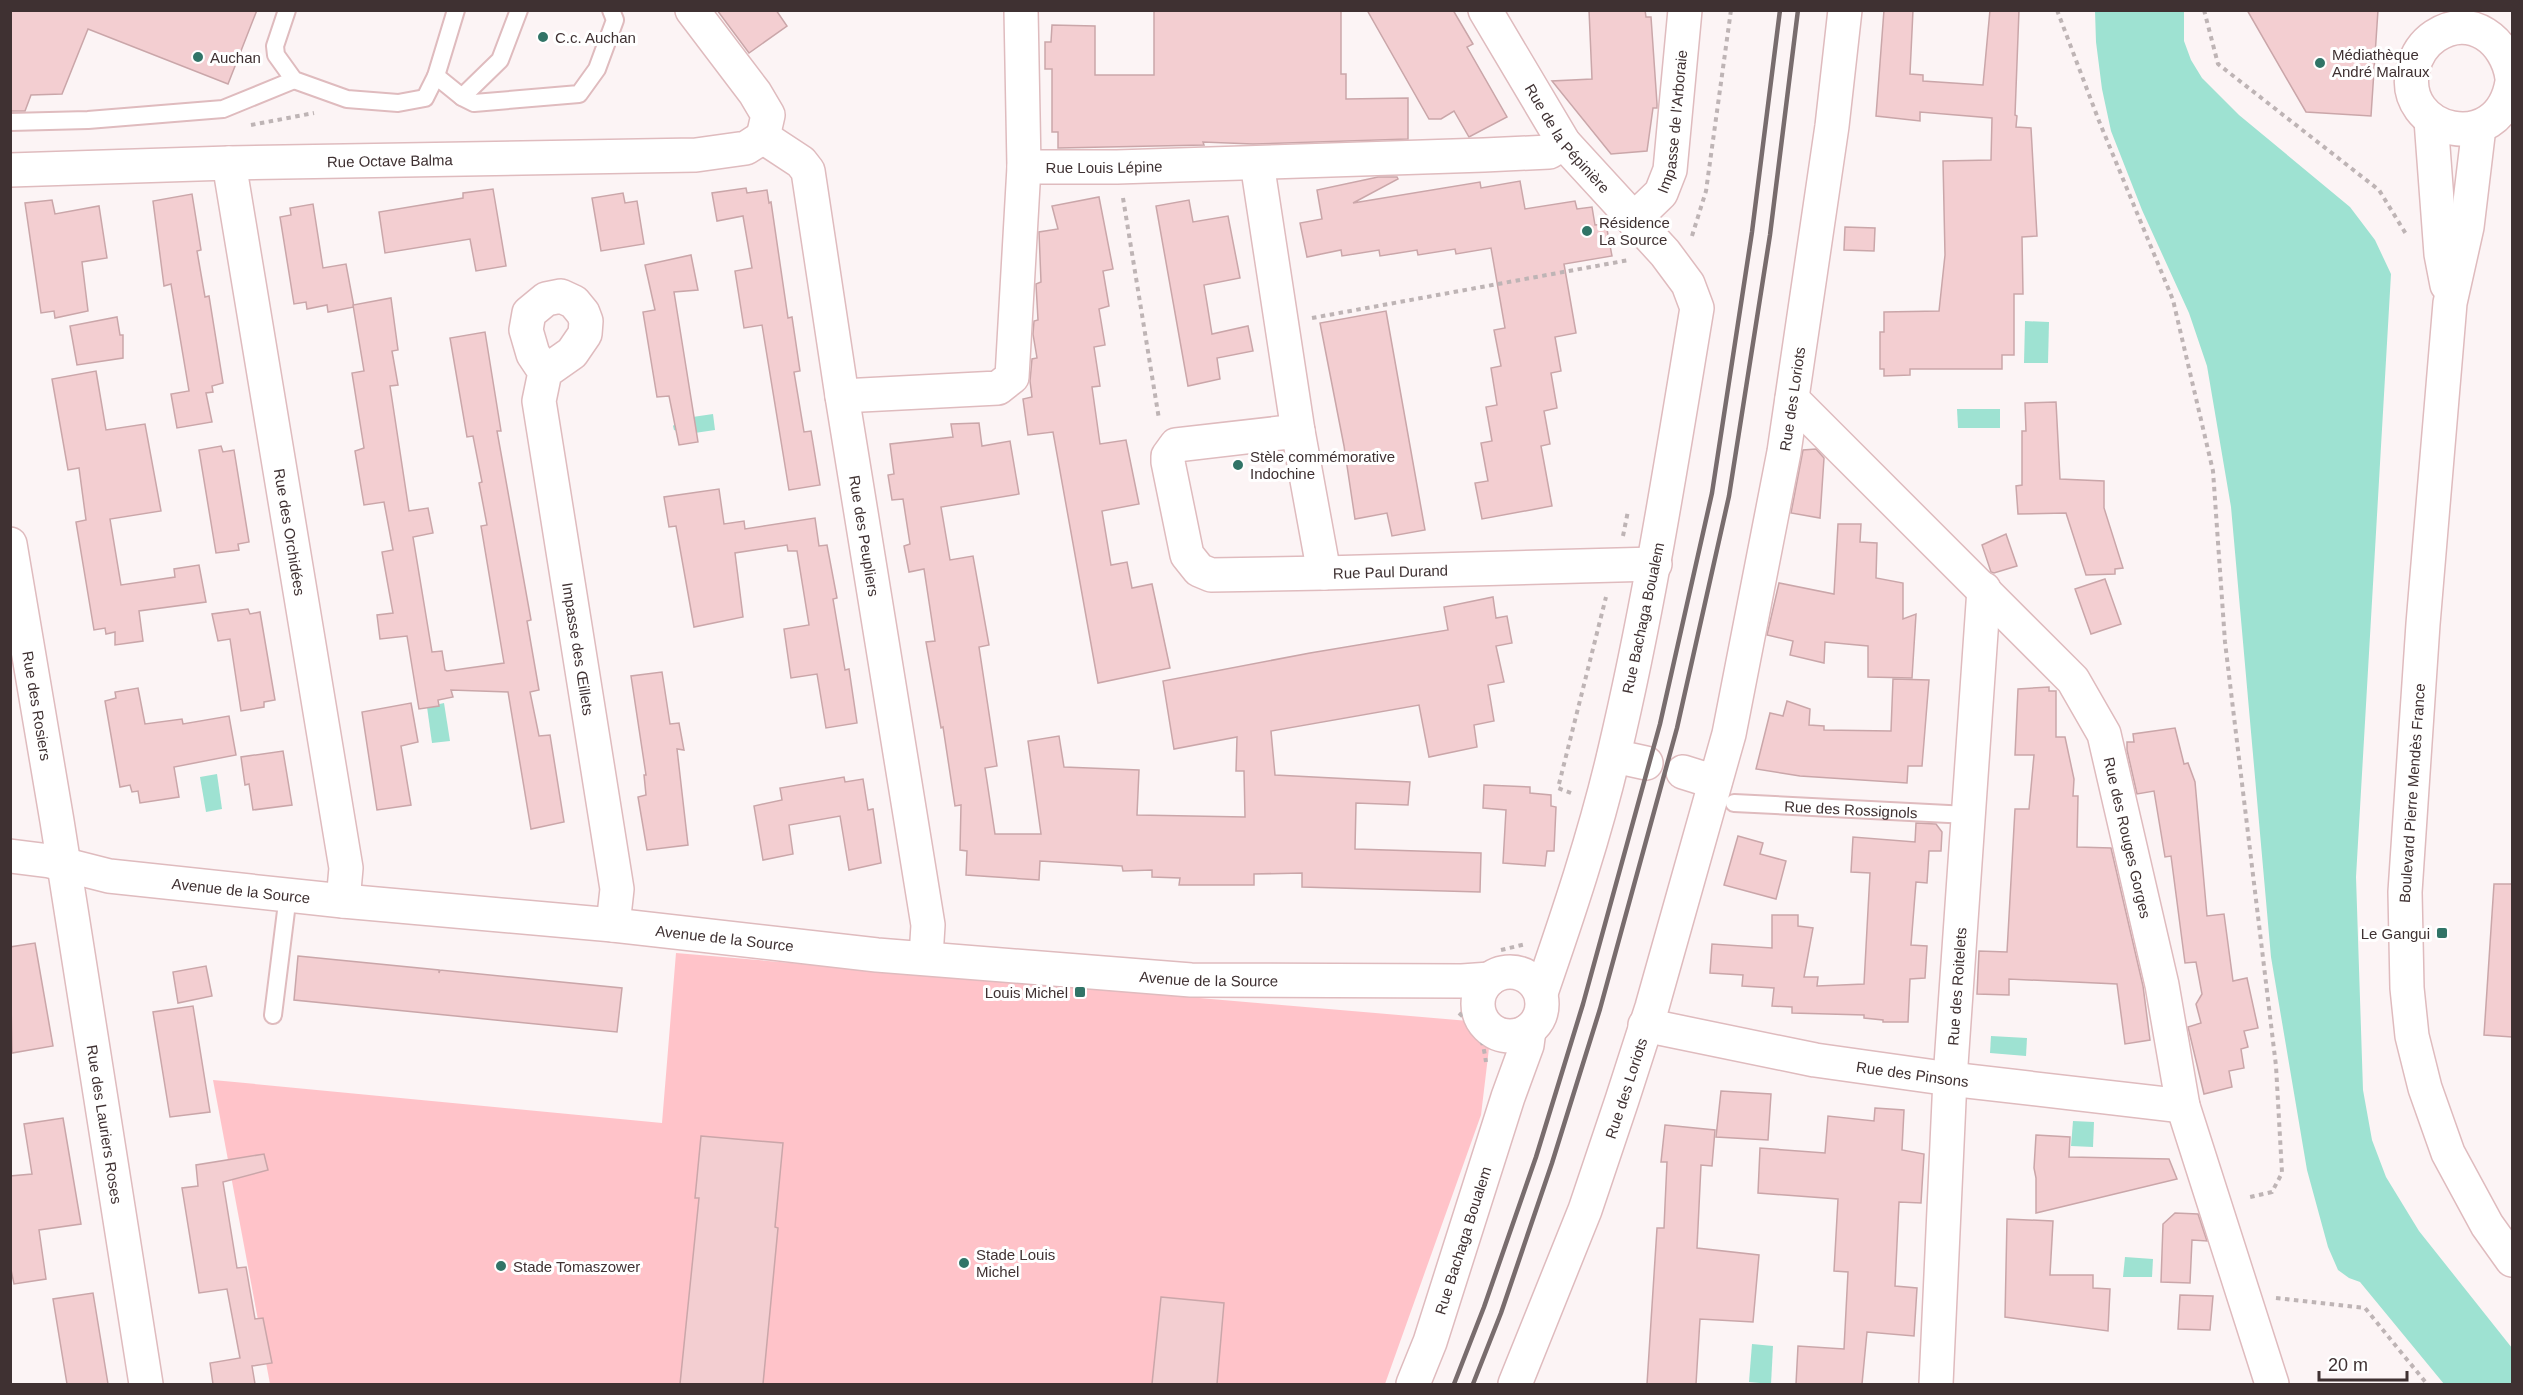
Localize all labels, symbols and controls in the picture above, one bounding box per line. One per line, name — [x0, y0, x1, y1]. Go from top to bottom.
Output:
place label: C.c. Auchan — [555, 29, 636, 46]
marker: C.c. Auchan — [536, 30, 550, 44]
place label: Médiathèque André Malraux — [2332, 46, 2430, 80]
place label: Auchan — [210, 49, 261, 66]
street label: Impasse de l'Arboraie — [1653, 49, 1690, 195]
marker: Auchan — [191, 50, 205, 64]
marker: Médiathèque André Malraux — [2313, 56, 2327, 70]
street label: Rue de la Pépinière — [1522, 81, 1614, 196]
street label: Rue Octave Balma — [327, 151, 454, 170]
street label: Rue Louis Lépine — [1046, 157, 1163, 176]
place label: Résidence La Source — [1599, 214, 1670, 248]
marker: Résidence La Source — [1580, 224, 1594, 238]
street label: Rue des Loriots — [1776, 346, 1808, 452]
place label: Stèle commémorative Indochine — [1250, 448, 1395, 482]
marker: Stèle commémorative Indochine — [1231, 458, 1245, 472]
street label: Rue des Orchidées — [271, 467, 309, 597]
street label: Rue des Peupliers — [846, 474, 883, 598]
street label: Rue Bachaga Boualem — [1619, 541, 1667, 695]
street label: Rue Paul Durand — [1333, 561, 1448, 581]
street label: Impasse des Œillets — [560, 581, 598, 717]
street label: Rue des Rosiers — [20, 650, 55, 762]
street label: Boulevard Pierre Mendès France — [2396, 683, 2428, 903]
street label: Rue des Rouges Gorges — [2101, 755, 2155, 920]
street label: Rue des Rossignols — [1784, 797, 1918, 821]
street label: Avenue de la Source — [171, 874, 311, 906]
street label: Avenue de la Source — [655, 921, 795, 954]
place label: Le Gangui — [2361, 925, 2430, 942]
marker: Le Gangui — [2435, 926, 2449, 940]
street label: Rue des Roitelets — [1944, 927, 1969, 1046]
street label: Avenue de la Source — [1139, 967, 1278, 989]
place label: Louis Michel — [985, 984, 1068, 1001]
marker: Louis Michel — [1073, 985, 1087, 999]
street label: Rue des Loriots — [1601, 1036, 1650, 1141]
street label: Rue des Lauriers Roses — [84, 1043, 126, 1205]
street label: Rue des Pinsons — [1855, 1057, 1970, 1090]
street label: Rue Bachaga Boualem — [1431, 1164, 1494, 1316]
place label: Stade Louis Michel — [976, 1246, 1055, 1280]
marker: Stade Louis Michel — [957, 1256, 971, 1270]
place label: Stade Tomaszower — [513, 1258, 640, 1275]
marker: Stade Tomaszower — [494, 1259, 508, 1273]
scale bar — [2319, 1344, 2408, 1382]
text: 20 m — [2328, 1355, 2368, 1375]

